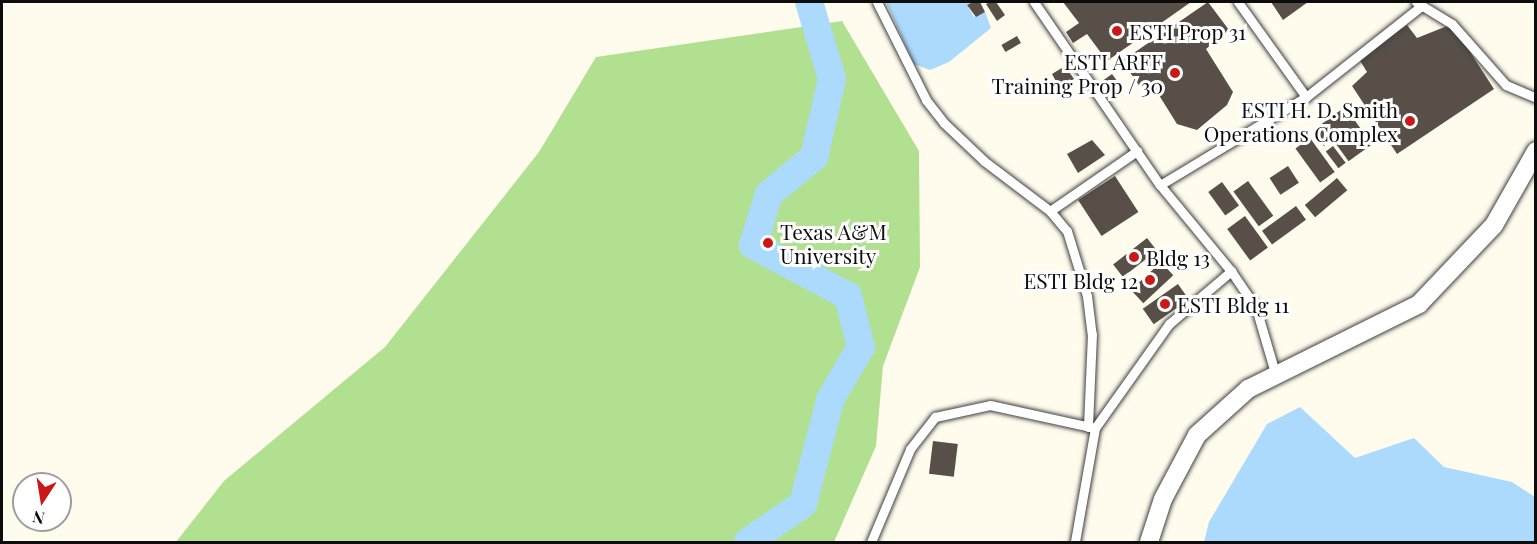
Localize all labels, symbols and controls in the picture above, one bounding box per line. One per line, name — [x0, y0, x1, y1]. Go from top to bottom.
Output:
place label: ESTI Prop 31 — [1129, 18, 1246, 44]
marker: ESTI Prop 31 — [1110, 24, 1124, 38]
place label: ESTI ARFF Training Prop / 30 — [991, 48, 1163, 98]
marker: ESTI ARFF Training Prop / 30 — [1168, 66, 1182, 80]
place label: ESTI H. D. Smith Operations Complex — [1204, 96, 1398, 146]
marker: ESTI H. D. Smith Operations Complex — [1403, 114, 1417, 128]
place label: Texas A&M University — [780, 218, 888, 268]
marker: Texas A&M University — [761, 236, 775, 250]
place label: Bldg 13 — [1146, 244, 1210, 270]
marker: Bldg 13 — [1127, 250, 1141, 264]
place label: ESTI Bldg 12 — [1023, 267, 1138, 293]
marker: ESTI Bldg 12 — [1143, 273, 1157, 287]
place label: ESTI Bldg 11 — [1177, 291, 1289, 317]
marker: ESTI Bldg 11 — [1158, 297, 1172, 311]
north arrow — [12, 472, 72, 532]
text: N — [31, 507, 46, 530]

